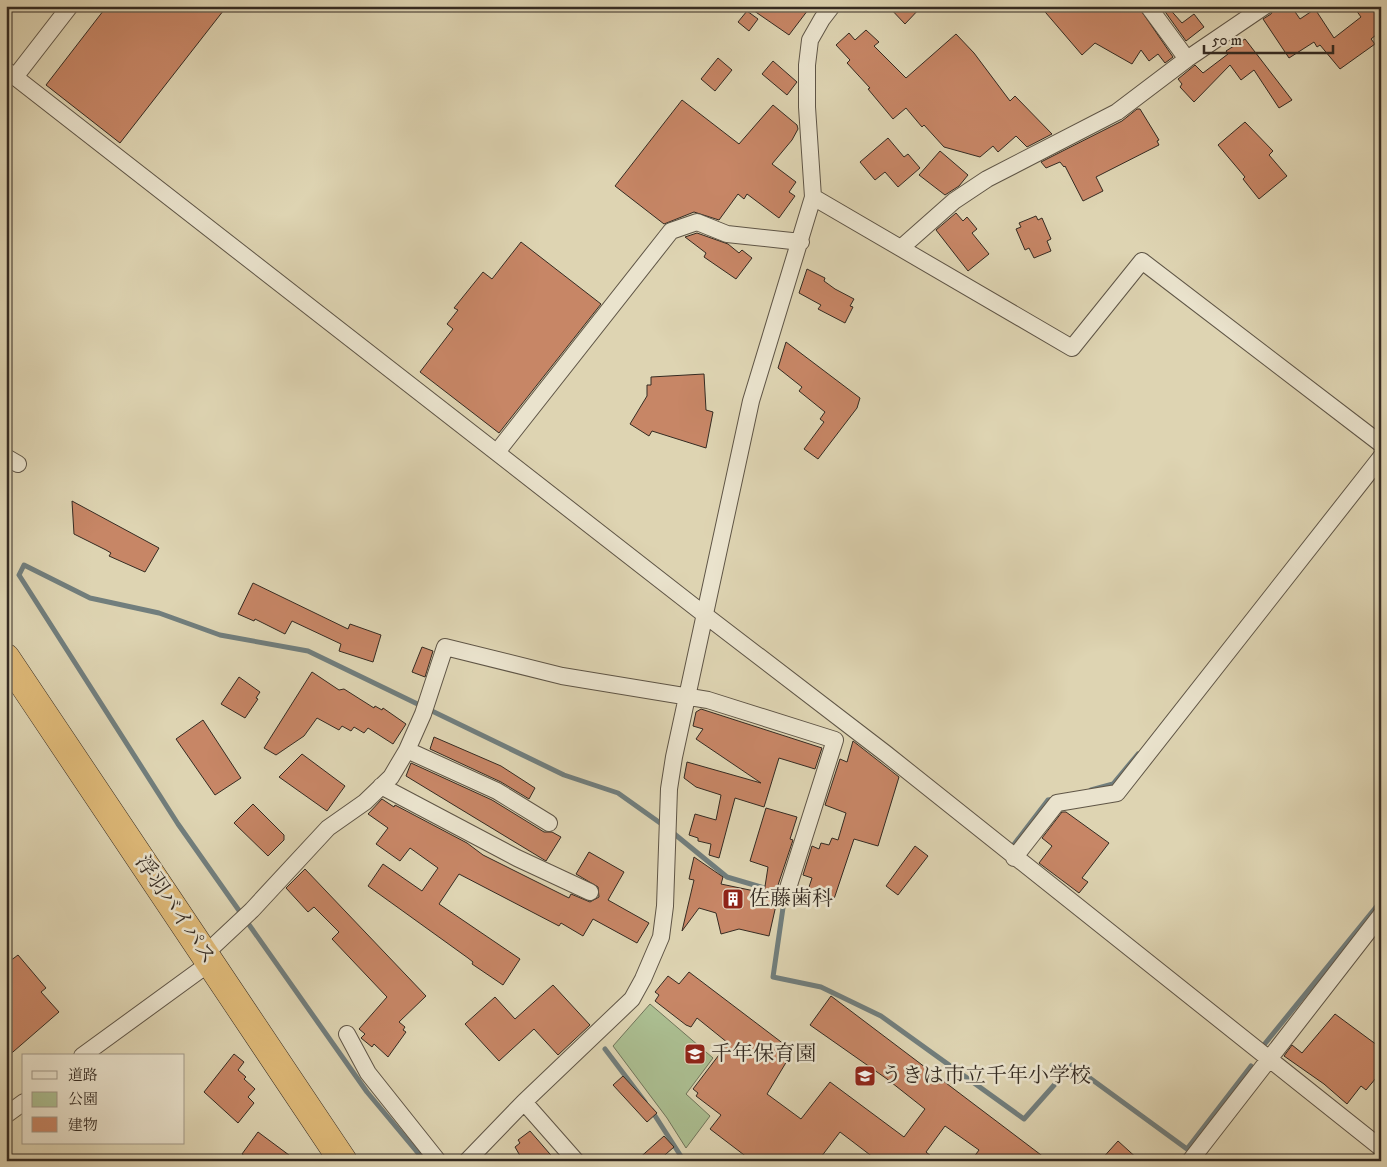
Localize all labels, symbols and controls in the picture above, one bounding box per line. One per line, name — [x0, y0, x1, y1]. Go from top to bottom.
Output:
scale bar — [1204, 22, 1333, 54]
text: 50 m — [1212, 31, 1242, 50]
street label: 浮羽バイパス — [129, 851, 221, 969]
place label: 佐藤歯科 — [749, 886, 833, 912]
building icon: 佐藤歯科 — [721, 887, 745, 911]
place label: 千年保育園 — [711, 1041, 816, 1067]
school or university icon: 千年保育園 — [683, 1042, 707, 1066]
legend — [22, 1054, 185, 1144]
place label: うきは市立千年小学校 — [881, 1063, 1091, 1089]
school or university icon: うきは市立千年小学校 — [853, 1064, 877, 1088]
text: 道路 — [68, 1066, 98, 1085]
text: 公園 — [68, 1090, 98, 1109]
text: 建物 — [68, 1116, 98, 1135]

